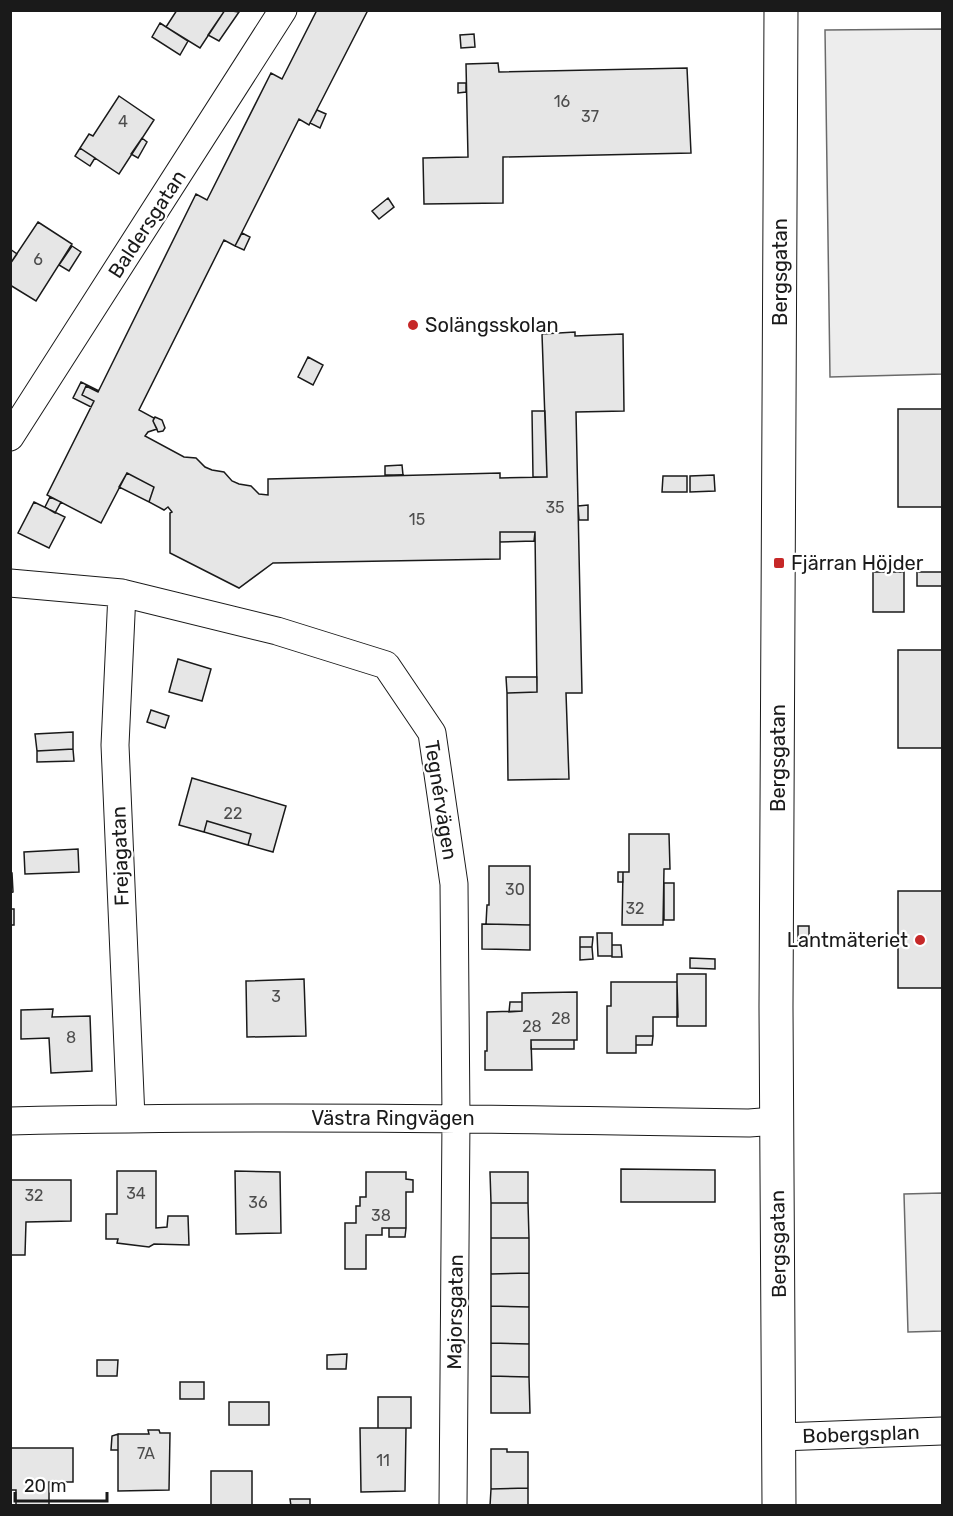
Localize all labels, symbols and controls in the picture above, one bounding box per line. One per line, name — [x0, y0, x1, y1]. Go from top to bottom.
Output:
house number: 16 — [554, 92, 571, 111]
house number: 37 — [581, 107, 599, 126]
house number: 4 — [118, 112, 128, 131]
street label: Baldersgatan — [103, 165, 191, 283]
street label: Bergsgatan — [768, 218, 792, 326]
house number: 6 — [33, 250, 43, 269]
place label: Solängsskolan — [425, 313, 559, 337]
marker: Solängsskolan — [406, 318, 420, 332]
house number: 35 — [545, 498, 565, 517]
house number: 15 — [409, 510, 425, 529]
place label: Fjärran Höjder — [791, 551, 924, 575]
marker: Fjärran Höjder — [772, 556, 786, 570]
street label: Bergsgatan — [766, 704, 790, 812]
street label: Tegnérvägen — [420, 739, 462, 861]
house number: 22 — [224, 804, 242, 823]
street label: Frejagatan — [106, 806, 134, 906]
house number: 30 — [505, 880, 525, 899]
house number: 32 — [625, 899, 645, 918]
place label: Lantmäteriet — [787, 928, 908, 952]
marker: Lantmäteriet — [913, 933, 927, 947]
house number: 3 — [271, 987, 281, 1006]
house number: 28 — [551, 1009, 571, 1028]
house number: 28 — [522, 1017, 542, 1036]
house number: 8 — [66, 1028, 76, 1047]
street label: Västra Ringvägen — [311, 1106, 475, 1130]
house number: 34 — [126, 1184, 146, 1203]
house number: 32 — [24, 1186, 44, 1205]
street label: Bergsgatan — [765, 1190, 791, 1298]
house number: 36 — [248, 1193, 268, 1212]
house number: 38 — [371, 1206, 391, 1225]
street label: Majorsgatan — [442, 1254, 468, 1370]
street label: Bobergsplan — [802, 1420, 920, 1448]
house number: 7A — [137, 1444, 155, 1463]
house number: 11 — [376, 1451, 390, 1470]
scale bar — [15, 1465, 106, 1503]
text: 20 m — [24, 1475, 66, 1497]

